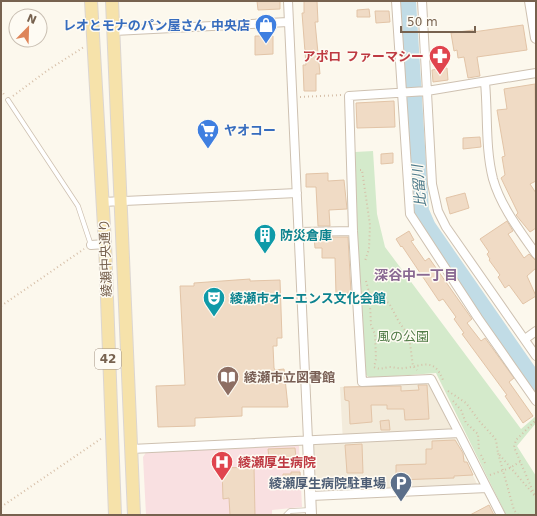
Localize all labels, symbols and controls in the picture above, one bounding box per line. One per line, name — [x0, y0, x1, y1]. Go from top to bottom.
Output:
north arrow — [8, 8, 48, 48]
scale bar — [401, 8, 475, 34]
text: N — [25, 11, 38, 27]
shop icon: レオとモナのパン屋さん 中央店 — [253, 12, 279, 45]
text: 50 m — [407, 15, 438, 29]
place label: レオとモナのパン屋さん 中央店 — [63, 18, 250, 33]
pharmacy icon: アポロ ファーマシー — [427, 43, 453, 76]
place label: アポロ ファーマシー — [302, 49, 424, 64]
supermarket icon: ヤオコー — [195, 117, 221, 150]
place label: ヤオコー — [224, 123, 276, 138]
water label: 比留川 — [409, 162, 429, 208]
street label: 綾瀬中央通り — [97, 219, 114, 297]
building icon: 防災倉庫 — [252, 222, 278, 255]
place label: 防災倉庫 — [280, 228, 332, 243]
district label: 深谷中一丁目 — [374, 267, 458, 283]
theatre icon: 綾瀬市オーエンス文化会館 — [201, 285, 227, 318]
place label: 綾瀬市オーエンス文化会館 — [230, 291, 386, 306]
park label: 風の公園 — [377, 329, 429, 344]
road number: 42 — [95, 349, 121, 369]
library icon: 綾瀬市立図書館 — [215, 364, 241, 397]
place label: 綾瀬市立図書館 — [244, 370, 335, 385]
hospital icon: 綾瀬厚生病院 — [209, 449, 235, 482]
place label: 綾瀬厚生病院 — [238, 455, 316, 470]
parking icon: 綾瀬厚生病院駐車場 — [388, 470, 414, 503]
place label: 綾瀬厚生病院駐車場 — [269, 476, 386, 491]

